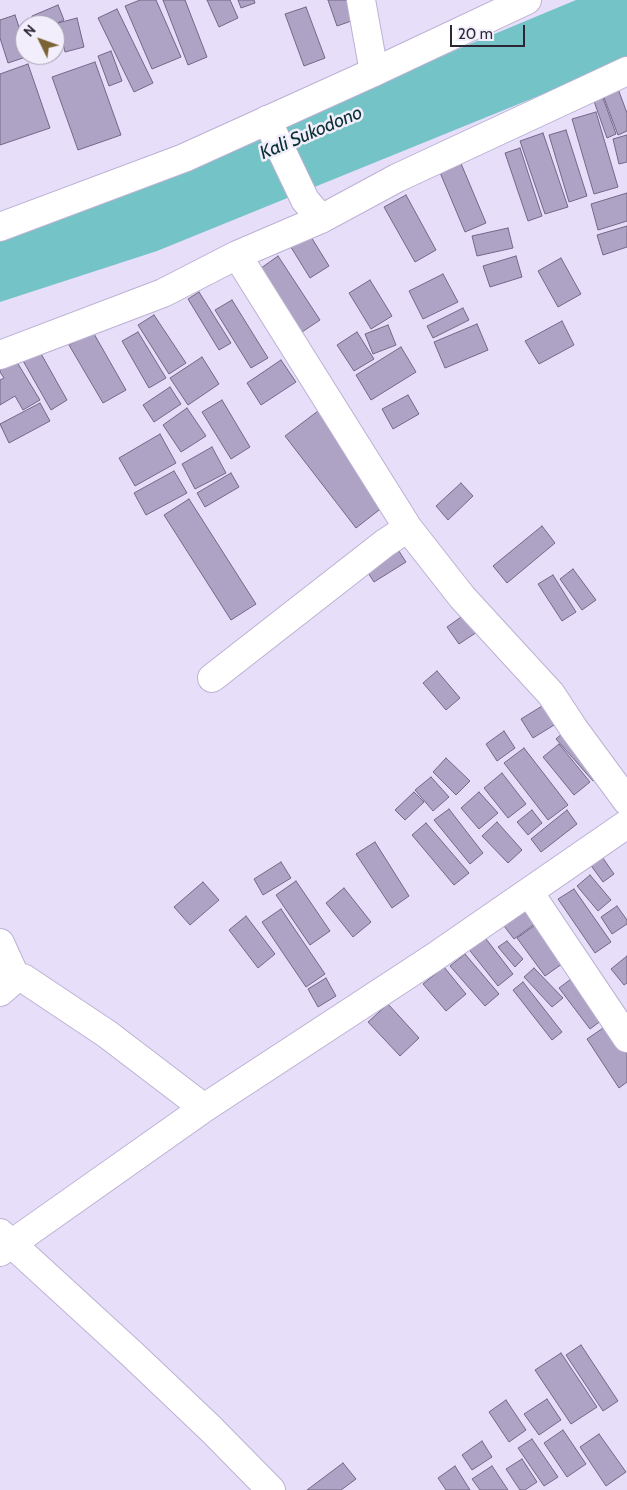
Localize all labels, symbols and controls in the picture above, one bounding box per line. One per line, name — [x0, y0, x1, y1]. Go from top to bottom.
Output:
north arrow — [15, 15, 65, 65]
scale bar — [452, 15, 527, 47]
text: N — [20, 21, 40, 40]
text: 20 m — [458, 25, 493, 43]
water label: Kali Sukodono — [256, 101, 366, 165]

